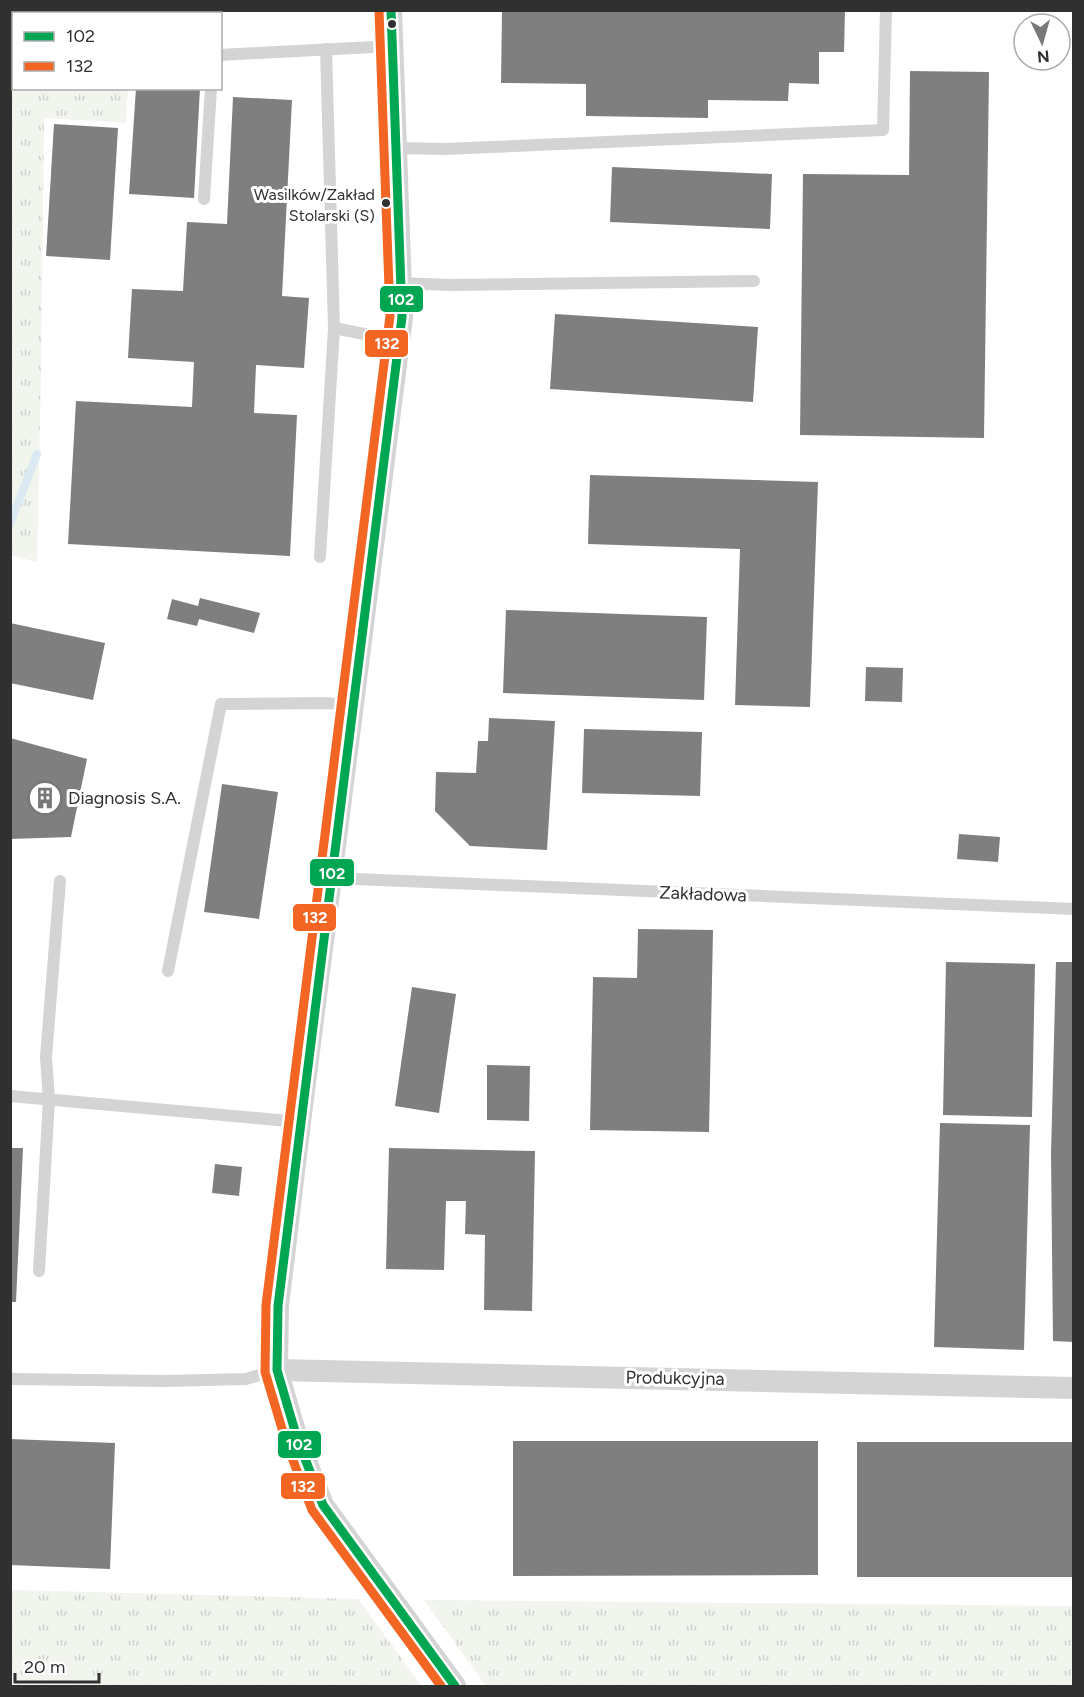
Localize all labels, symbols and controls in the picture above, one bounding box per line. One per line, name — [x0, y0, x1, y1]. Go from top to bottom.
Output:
legend — [12, 12, 222, 90]
north arrow — [1012, 12, 1072, 72]
unlabelled marker — [386, 18, 398, 30]
text: 102 — [66, 25, 95, 47]
text: N — [1036, 46, 1050, 66]
text: 132 — [66, 55, 93, 77]
place label: Wasilków/Zakład Stolarski (S) — [254, 185, 375, 225]
marker: Wasilków/Zakład Stolarski (S) — [380, 197, 392, 209]
line badge: 102 — [379, 285, 424, 313]
text: 102 — [388, 290, 414, 309]
line badge: 132 — [364, 329, 409, 358]
text: 132 — [375, 334, 399, 353]
building icon: Diagnosis S.A. — [27, 780, 63, 816]
place label: Diagnosis S.A. — [68, 787, 181, 809]
line badge: 102 — [309, 858, 355, 887]
text: 102 — [319, 864, 345, 883]
street label: Zakładowa — [659, 881, 747, 907]
line badge: 132 — [292, 903, 337, 932]
text: 132 — [303, 908, 327, 927]
street label: Produkcyjna — [625, 1366, 725, 1390]
line badge: 102 — [277, 1430, 322, 1459]
text: 102 — [286, 1435, 312, 1454]
line badge: 132 — [280, 1472, 326, 1500]
text: 132 — [291, 1477, 315, 1496]
scale bar — [15, 1646, 99, 1684]
text: 20 m — [24, 1656, 65, 1678]

